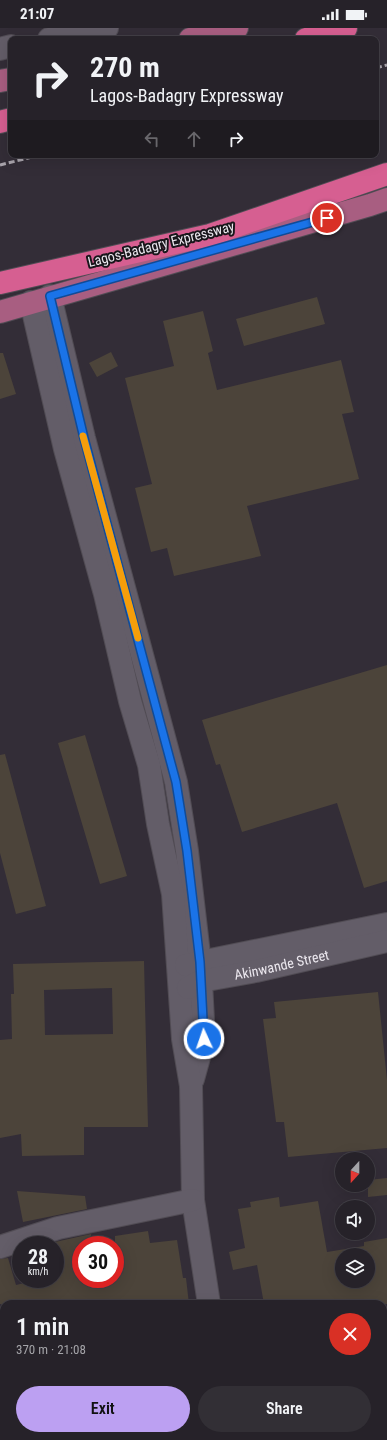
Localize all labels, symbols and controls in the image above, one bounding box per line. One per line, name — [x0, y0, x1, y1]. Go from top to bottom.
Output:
text: 21:07 — [20, 5, 54, 23]
text: 270 m — [90, 51, 160, 84]
icon: right — [24, 52, 76, 104]
text: Lagos-Badagry Expressway — [90, 85, 284, 106]
icon: left — [141, 128, 163, 150]
icon: ahead — [183, 128, 205, 150]
icon: right — [225, 128, 247, 150]
pin — [310, 201, 344, 235]
icon: arrive — [316, 207, 338, 229]
street label: Lagos-Badagry Expressway — [86, 218, 236, 270]
street label: Akinwande Street — [233, 947, 331, 983]
position arrow — [183, 1018, 225, 1060]
north arrow — [335, 1152, 375, 1192]
map controls — [335, 1152, 375, 1288]
button: sound — [335, 1200, 375, 1240]
speed limit sign: 30 — [72, 1236, 124, 1288]
text: 28 — [28, 1245, 48, 1269]
button: layers — [335, 1248, 375, 1288]
text: km/h — [28, 1266, 48, 1277]
text: 1 min — [16, 1313, 69, 1341]
button: close — [329, 1313, 371, 1355]
text: 370 m · 21:08 — [16, 1342, 86, 1357]
button: Exit — [16, 1386, 190, 1432]
button: Share — [198, 1386, 371, 1432]

